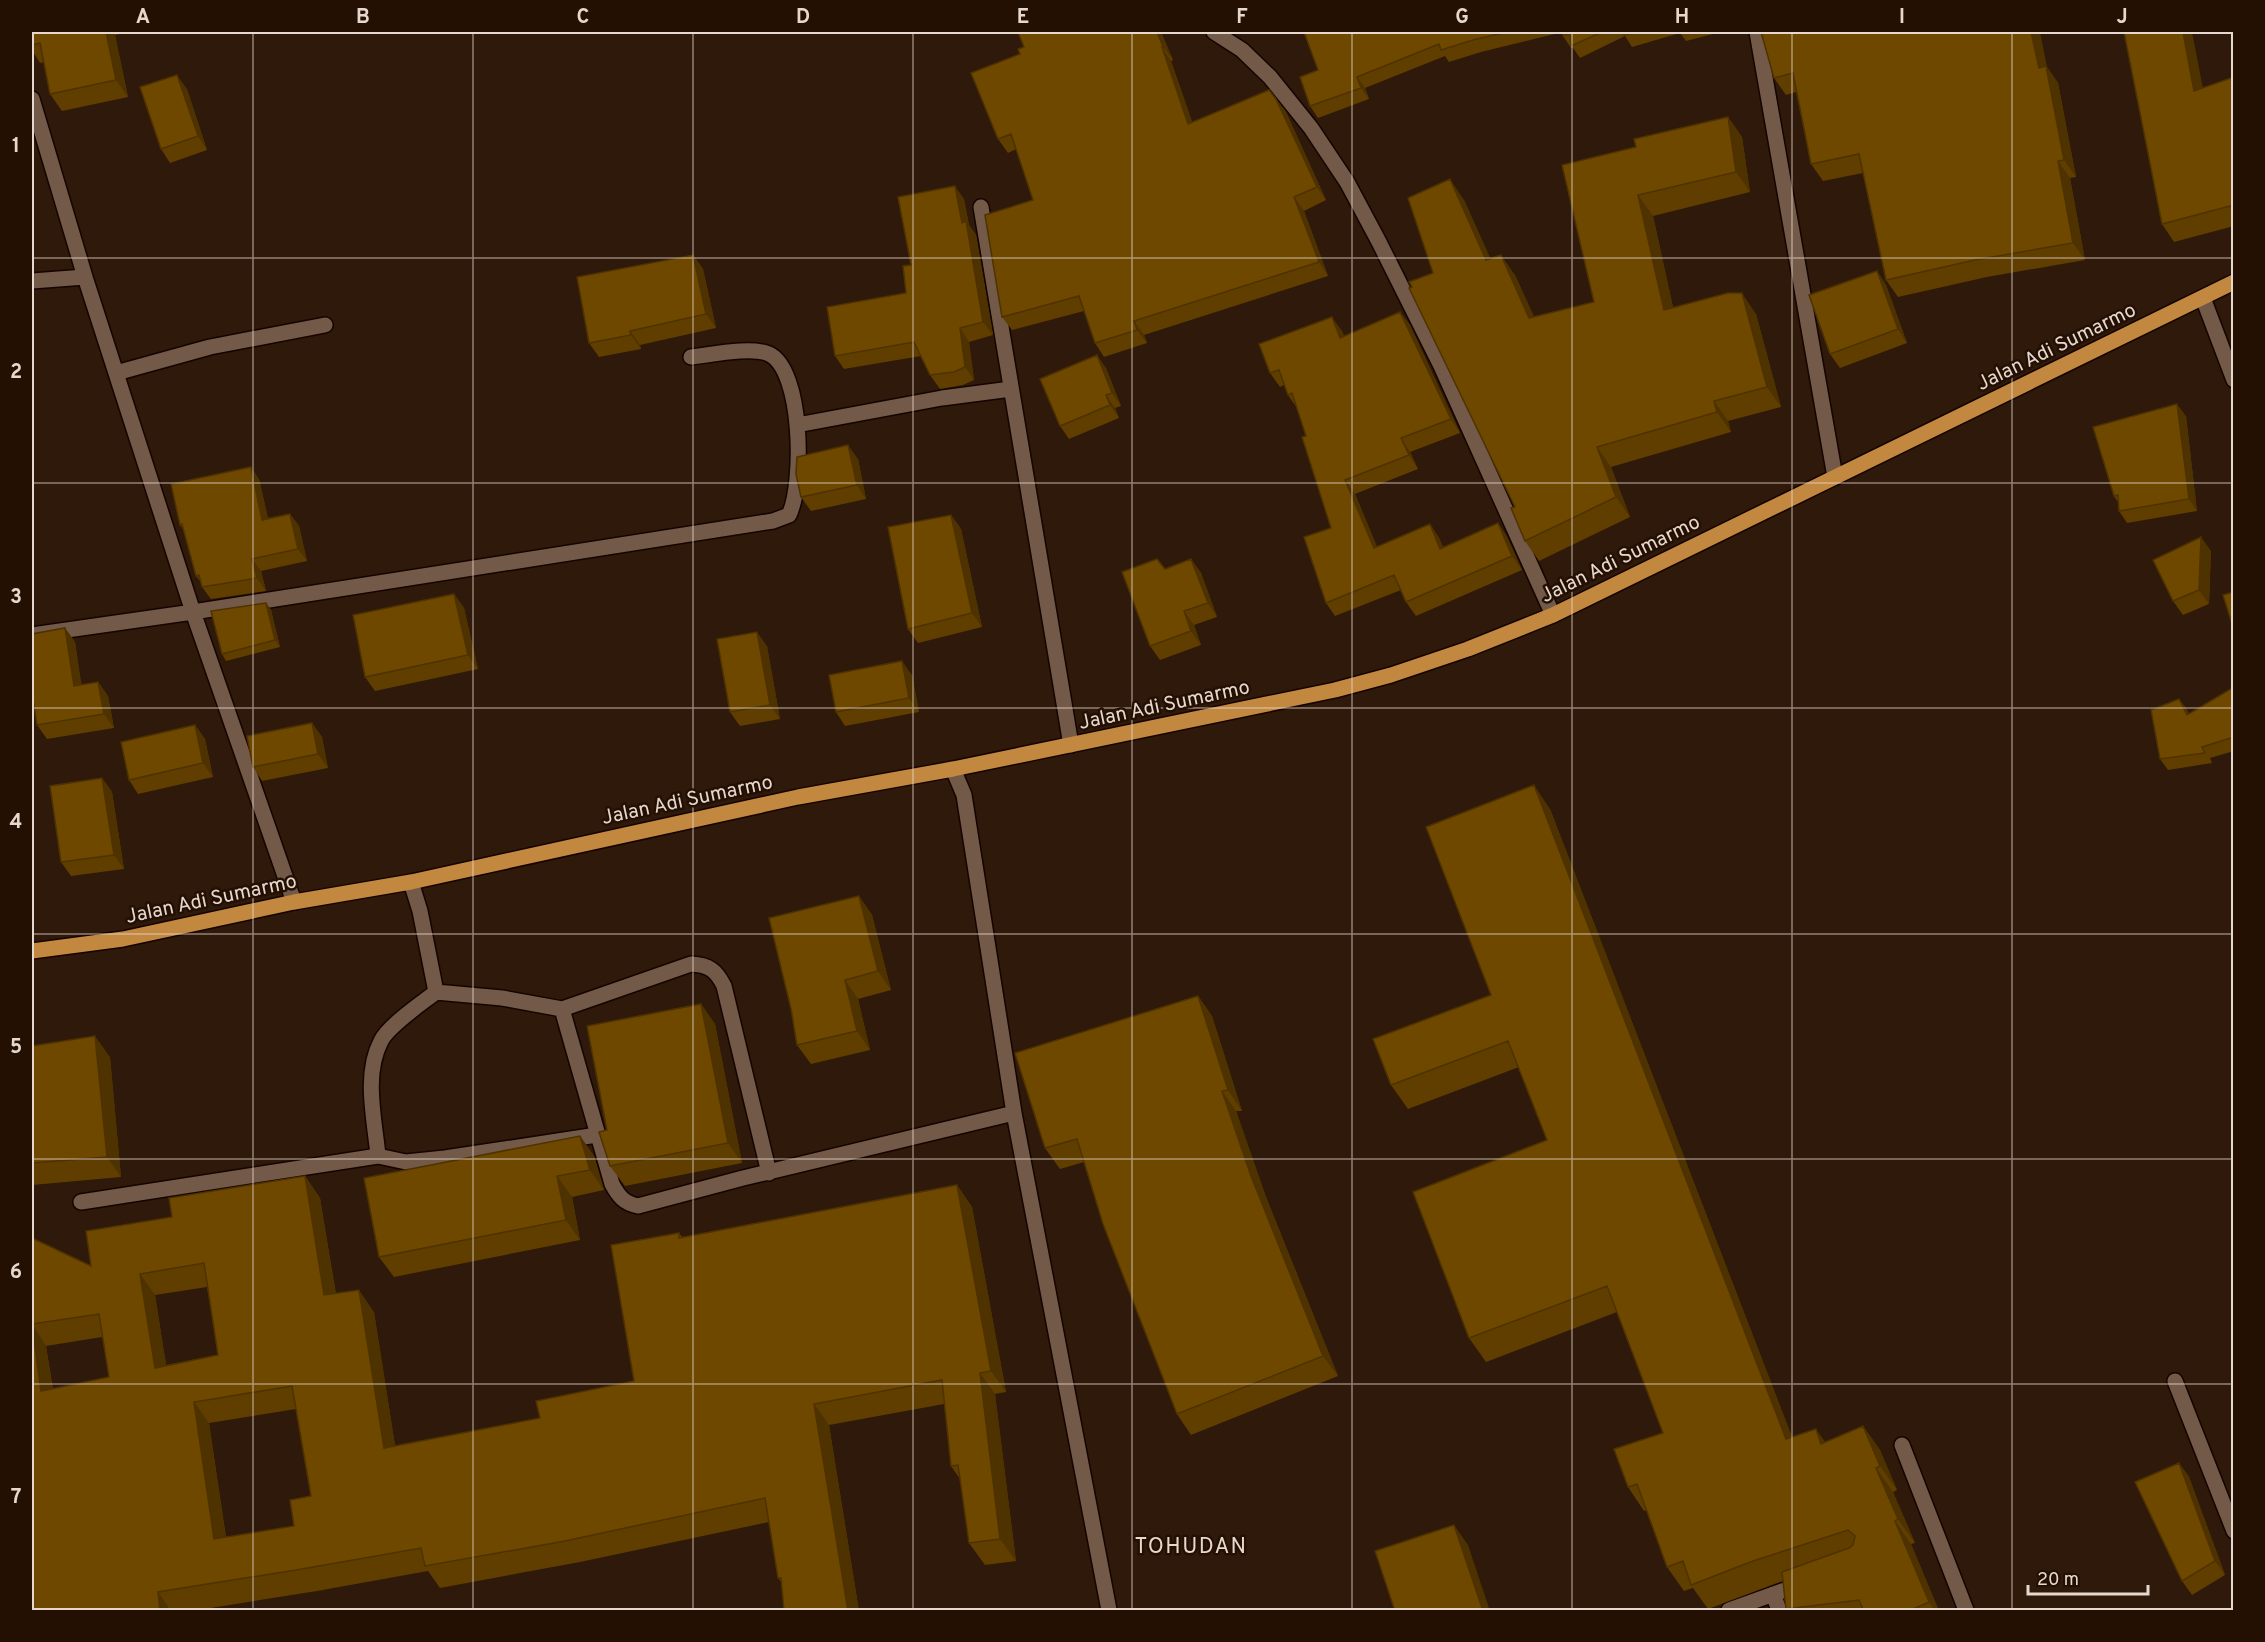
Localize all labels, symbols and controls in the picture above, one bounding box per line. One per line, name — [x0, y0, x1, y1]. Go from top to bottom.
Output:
text: A — [136, 5, 150, 31]
text: B — [356, 5, 370, 31]
text: C — [577, 5, 589, 31]
text: D — [796, 5, 810, 31]
text: E — [1017, 5, 1029, 31]
text: F — [1236, 5, 1248, 31]
text: G — [1455, 5, 1469, 31]
text: H — [1675, 5, 1689, 31]
text: I — [1899, 5, 1905, 31]
text: J — [2116, 5, 2128, 31]
text: 1 — [12, 134, 20, 160]
street label: Jalan Adi Sumarmo — [1973, 298, 2141, 398]
text: 2 — [10, 360, 22, 386]
street label: Jalan Adi Sumarmo — [1537, 510, 1705, 610]
text: 3 — [10, 585, 22, 611]
street label: Jalan Adi Sumarmo — [1076, 675, 1252, 737]
street label: Jalan Adi Sumarmo — [599, 770, 775, 832]
text: 4 — [10, 810, 22, 836]
street label: Jalan Adi Sumarmo — [123, 869, 299, 931]
text: 5 — [10, 1035, 22, 1061]
text: 6 — [10, 1260, 22, 1286]
text: 7 — [11, 1485, 21, 1511]
district label: TOHUDAN — [1135, 1534, 1247, 1561]
scale bar — [2028, 1558, 2148, 1596]
text: 20 m — [2037, 1569, 2079, 1592]

